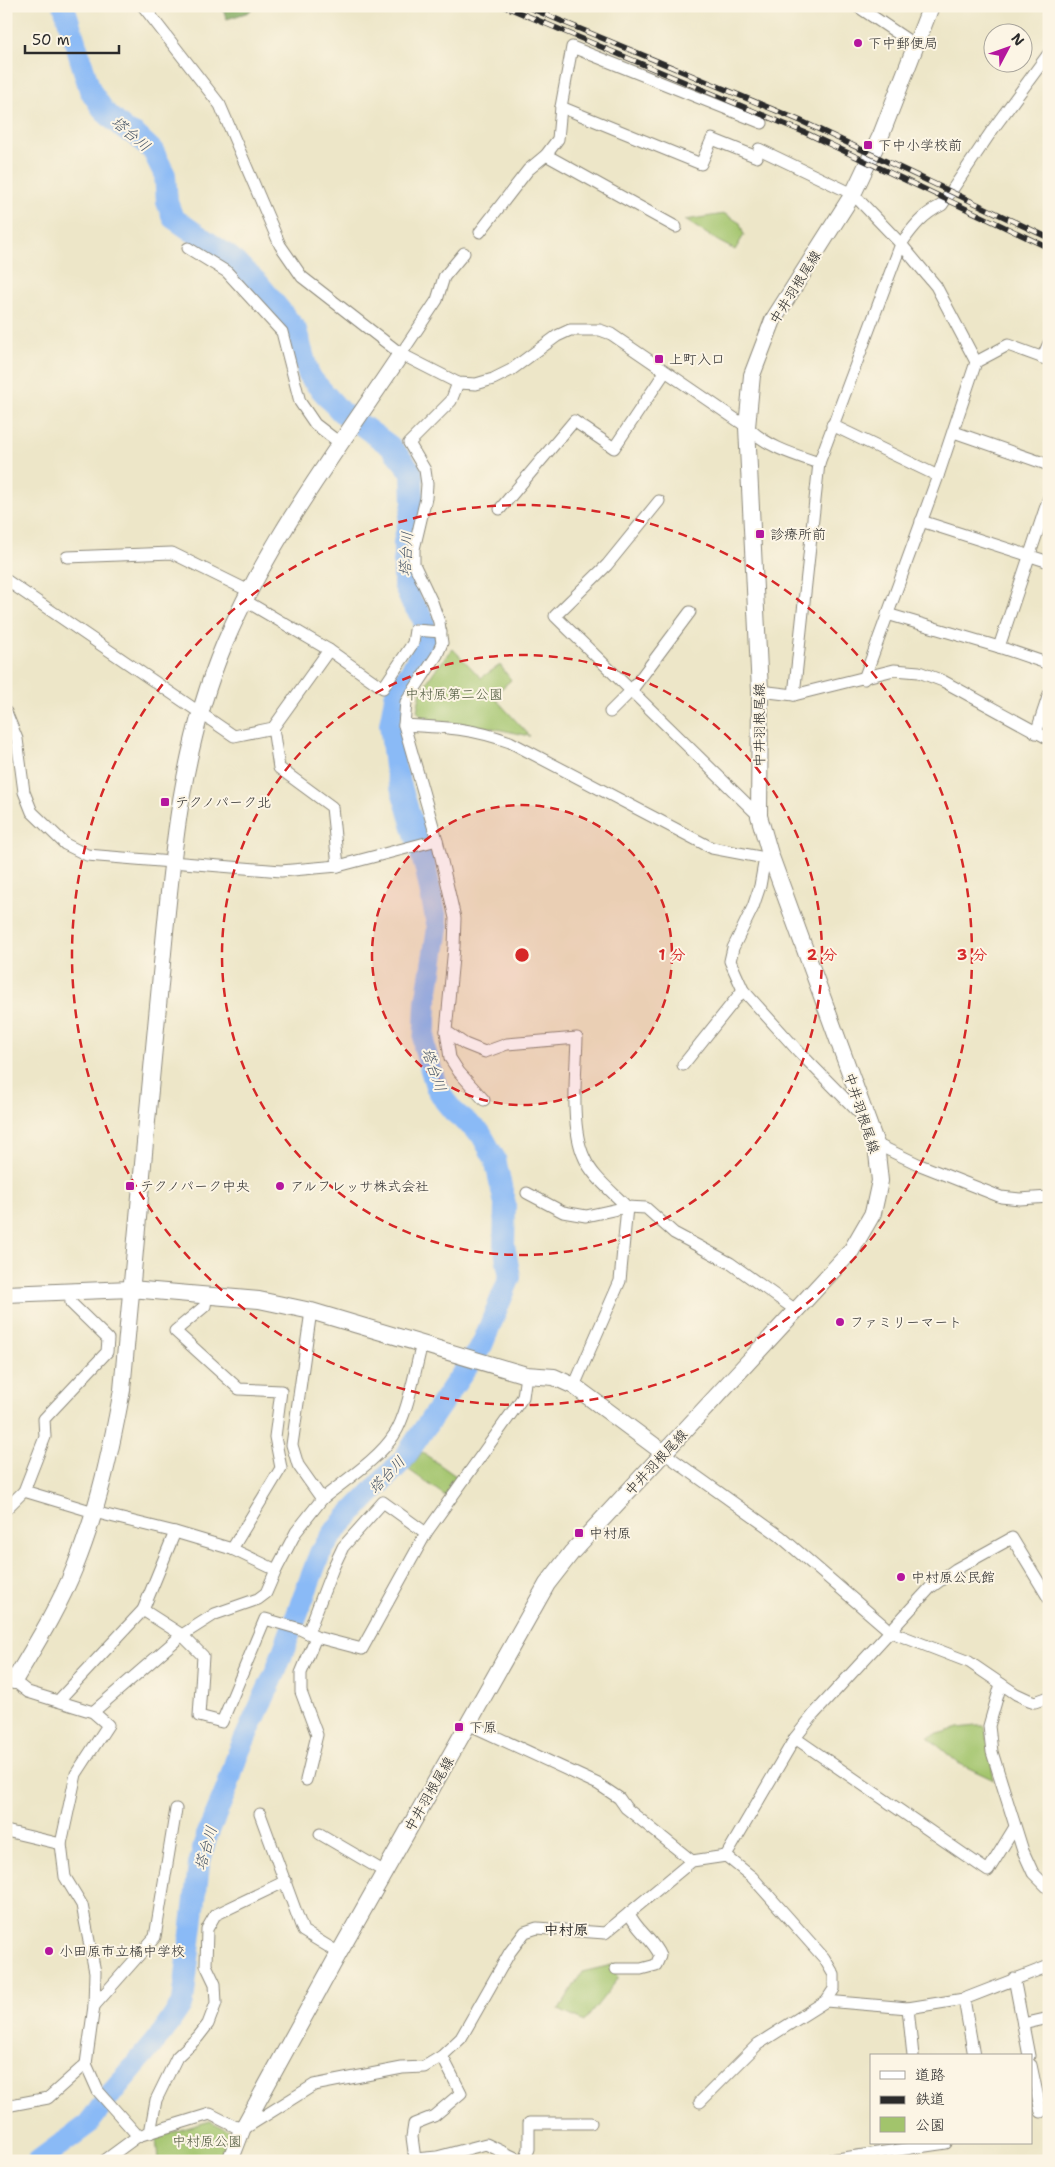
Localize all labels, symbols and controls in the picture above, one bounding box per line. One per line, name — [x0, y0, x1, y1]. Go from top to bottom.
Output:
scale bar — [25, 22, 119, 54]
north arrow — [982, 22, 1032, 72]
text: N — [1007, 29, 1028, 50]
text: 50 m — [32, 30, 70, 50]
place label: 下中郵便局 — [868, 34, 938, 52]
marker: 下中郵便局 — [852, 37, 864, 49]
water label: 塔台川 — [107, 112, 155, 156]
place label: 下中小学校前 — [878, 136, 962, 154]
marker: 下中小学校前 — [862, 139, 874, 151]
street label: 中井羽根尾線 — [765, 247, 825, 327]
place label: 上町入口 — [669, 350, 725, 368]
marker: 上町入口 — [653, 353, 665, 365]
place label: 診療所前 — [770, 525, 826, 543]
marker: 診療所前 — [754, 528, 766, 540]
water label: 塔台川 — [394, 531, 418, 577]
street label: 中井羽根尾線 — [750, 683, 768, 767]
park label: 中村原第二公園 — [405, 685, 503, 703]
place label: テクノパーク北 — [175, 793, 271, 811]
marker: テクノパーク北 — [159, 796, 171, 808]
text: 1 分 — [659, 945, 686, 965]
text: 2 分 — [807, 945, 837, 965]
text: 3 分 — [957, 945, 987, 965]
centre of rings — [513, 946, 531, 964]
water label: 塔台川 — [417, 1045, 451, 1095]
street label: 中井羽根尾線 — [840, 1070, 884, 1156]
place label: テクノパーク中央 — [140, 1177, 250, 1195]
place label: アルフレッサ株式会社 — [290, 1177, 429, 1195]
marker: テクノパーク中央 — [124, 1180, 136, 1192]
marker: アルフレッサ株式会社 — [274, 1180, 286, 1192]
place label: ファミリーマート — [850, 1313, 962, 1331]
marker: ファミリーマート — [834, 1316, 846, 1328]
street label: 中井羽根尾線 — [621, 1425, 691, 1499]
water label: 塔台川 — [364, 1452, 410, 1498]
place label: 中村原 — [589, 1524, 631, 1542]
marker: 中村原 — [573, 1527, 585, 1539]
place label: 中村原公民館 — [911, 1568, 995, 1586]
marker: 中村原公民館 — [895, 1571, 907, 1583]
place label: 下原 — [469, 1718, 497, 1736]
marker: 下原 — [453, 1721, 465, 1733]
street label: 中井羽根尾線 — [400, 1753, 458, 1835]
water label: 塔台川 — [190, 1824, 222, 1872]
district label: 中村原 — [543, 1920, 589, 1940]
place label: 小田原市立橘中学校 — [59, 1942, 185, 1960]
marker: 小田原市立橘中学校 — [43, 1945, 55, 1957]
legend — [870, 2054, 1032, 2144]
text: 道路 — [915, 2065, 945, 2085]
text: 鉄道 — [915, 2089, 945, 2109]
text: 公園 — [915, 2115, 945, 2135]
park label: 中村原公園 — [172, 2132, 242, 2150]

